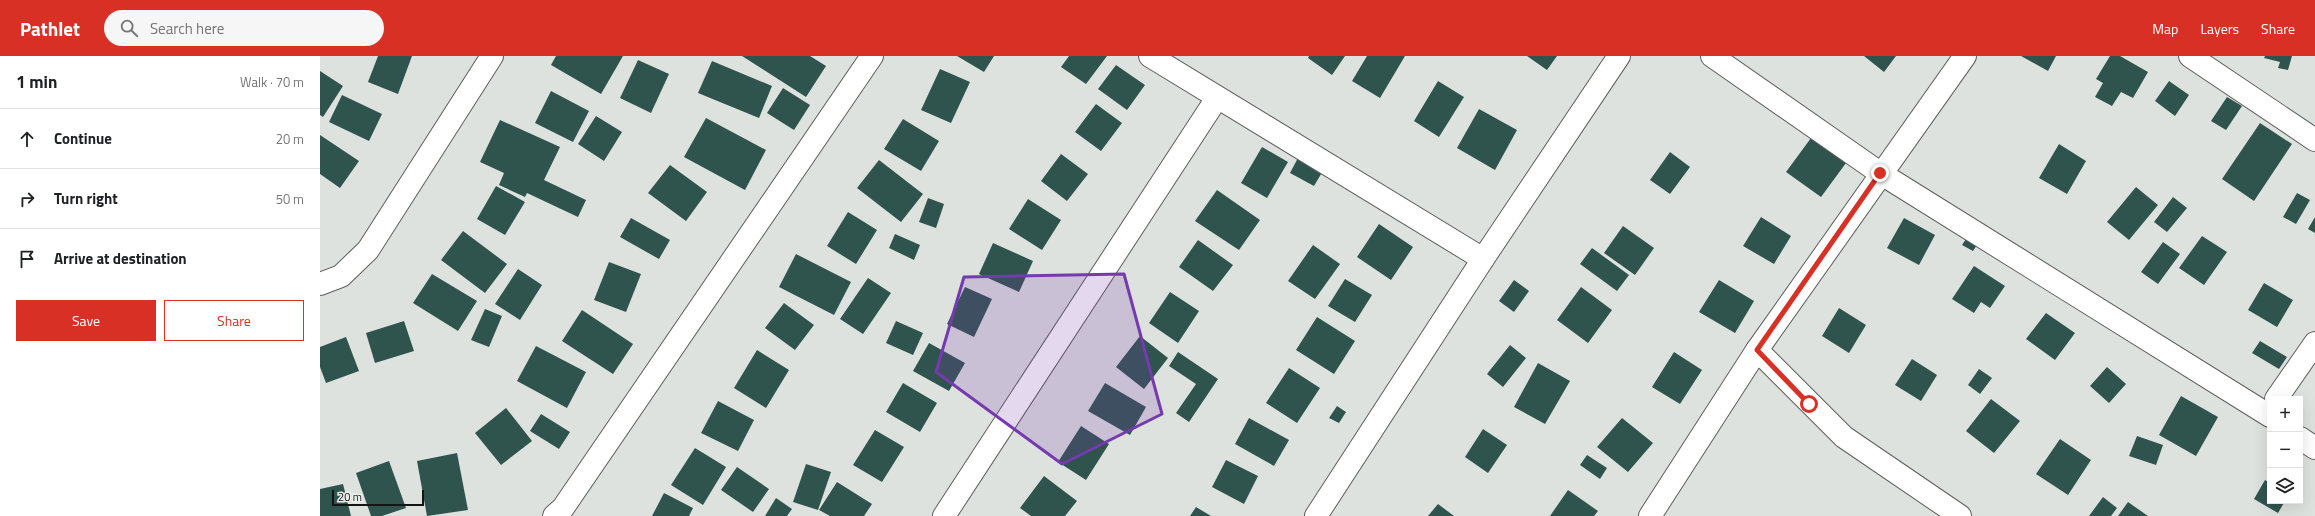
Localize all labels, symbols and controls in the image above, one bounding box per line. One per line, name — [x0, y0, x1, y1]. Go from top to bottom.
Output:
search box — [104, 10, 384, 46]
text: Pathlet — [20, 14, 80, 43]
icon: search — [118, 17, 140, 39]
text: Search here — [150, 17, 224, 40]
text: Map — [2152, 18, 2178, 39]
text: Layers — [2200, 18, 2239, 39]
text: Share — [2261, 18, 2295, 39]
text: 1 min — [16, 69, 57, 95]
text: Walk · 70 m — [240, 72, 304, 92]
text: Continue — [54, 127, 112, 150]
icon: ahead — [16, 128, 38, 150]
text: 20 m — [276, 129, 304, 149]
route end — [1871, 164, 1889, 182]
text: Turn right — [54, 187, 118, 210]
icon: right — [16, 188, 38, 210]
text: 50 m — [276, 189, 304, 209]
text: Arrive at destination — [54, 247, 187, 270]
icon: arrive — [16, 248, 38, 270]
button: Save — [16, 300, 156, 341]
button: Share — [164, 300, 304, 341]
route start — [1800, 395, 1818, 413]
map controls — [2267, 396, 2303, 504]
button: + — [2267, 396, 2303, 432]
button: − — [2267, 432, 2303, 468]
button: layers — [2267, 468, 2303, 504]
scale bar — [332, 488, 424, 507]
text: 20 m — [338, 489, 362, 505]

